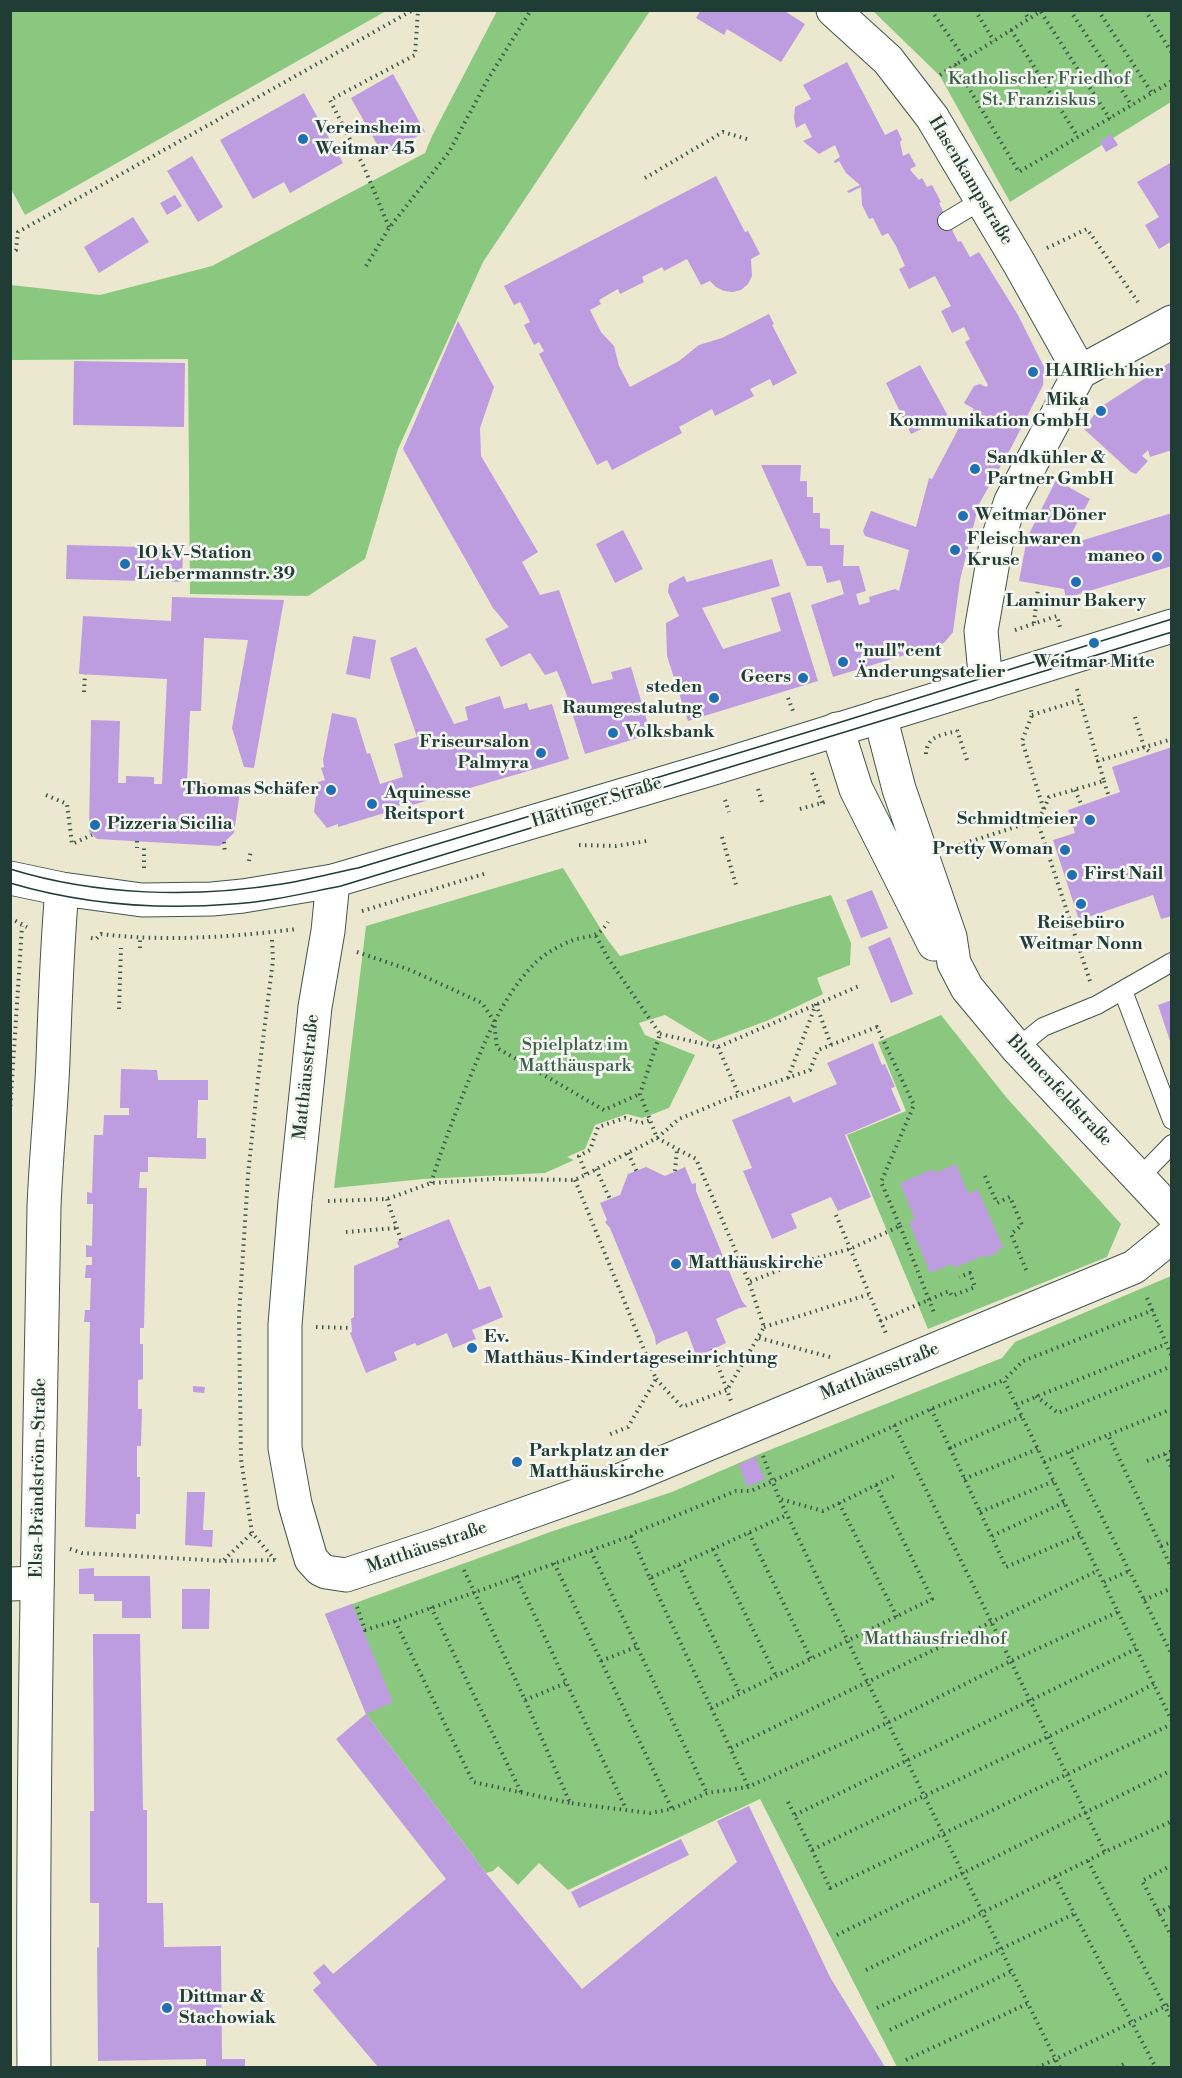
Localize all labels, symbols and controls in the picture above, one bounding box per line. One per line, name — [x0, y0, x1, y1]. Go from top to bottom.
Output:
park label: Katholischer Friedhof St. Franziskus — [948, 69, 1130, 112]
street label: Hasenkampstraße — [923, 113, 1017, 249]
place label: Vereinsheim Weitmar 45 — [315, 118, 421, 160]
marker: Vereinsheim Weitmar 45 — [296, 132, 310, 146]
place label: HAIRlich hier — [1045, 361, 1164, 383]
marker: HAIRlich hier — [1026, 365, 1040, 379]
place label: Mika Kommunikation GmbH — [889, 390, 1089, 432]
marker: Mika Kommunikation GmbH — [1094, 404, 1108, 418]
place label: Sandkühler & Partner GmbH — [987, 448, 1114, 490]
marker: Sandkühler & Partner GmbH — [968, 462, 982, 476]
place label: Weitmar Döner — [975, 505, 1107, 527]
marker: Weitmar Döner — [956, 509, 970, 523]
place label: Fleischwaren Kruse — [967, 529, 1081, 572]
place label: 10 kV-Station Liebermannstr. 39 — [137, 543, 295, 586]
marker: Fleischwaren Kruse — [948, 543, 962, 557]
place label: maneo — [1088, 546, 1145, 568]
marker: maneo — [1150, 550, 1164, 564]
marker: 10 kV-Station Liebermannstr. 39 — [118, 557, 132, 571]
marker: Laminur Bakery — [1069, 575, 1083, 589]
place label: Laminur Bakery — [1006, 591, 1146, 613]
marker: Weitmar Mitte — [1087, 636, 1101, 650]
place label: "null"cent Änderungsatelier — [855, 641, 1006, 684]
place label: Weitmar Mitte — [1033, 652, 1155, 674]
marker: "null"cent Änderungsatelier — [836, 655, 850, 669]
place label: Geers — [741, 667, 791, 689]
marker: Geers — [796, 671, 810, 685]
place label: steden Raumgestalutng — [562, 677, 702, 720]
marker: steden Raumgestalutng — [707, 691, 721, 705]
place label: Volksbank — [625, 722, 715, 744]
marker: Volksbank — [606, 726, 620, 740]
place label: Friseursalon Palmyra — [419, 732, 529, 774]
marker: Friseursalon Palmyra — [534, 746, 548, 760]
street label: Hattinger Straße — [529, 773, 665, 833]
place label: Thomas Schäfer — [183, 779, 319, 801]
marker: Thomas Schäfer — [324, 783, 338, 797]
place label: Aquinesse Reitsport — [384, 783, 471, 826]
marker: Aquinesse Reitsport — [365, 797, 379, 811]
place label: Schmidtmeier — [957, 809, 1078, 831]
marker: Schmidtmeier — [1083, 813, 1097, 827]
place label: Pizzeria Sicilia — [107, 814, 232, 836]
marker: Pizzeria Sicilia — [88, 818, 102, 832]
place label: Pretty Woman — [932, 839, 1053, 861]
marker: Pretty Woman — [1058, 843, 1072, 857]
place label: First Nail — [1084, 864, 1164, 886]
marker: First Nail — [1065, 868, 1079, 882]
marker: Reisebüro Weitmar Nonn — [1074, 897, 1088, 911]
place label: Reisebüro Weitmar Nonn — [1019, 913, 1143, 956]
street label: Matthäusstraße — [290, 1013, 324, 1141]
street label: Blumenfeldstraße — [1002, 1031, 1116, 1151]
park label: Spielplatz im Matthäuspark — [519, 1035, 631, 1078]
place label: Matthäuskirche — [688, 1253, 823, 1275]
marker: Matthäuskirche — [669, 1257, 683, 1271]
place label: Ev. Matthäus-Kindertageseinrichtung — [484, 1327, 777, 1370]
street label: Matthäusstraße — [817, 1338, 943, 1406]
marker: Ev. Matthäus-Kindertageseinrichtung — [465, 1341, 479, 1355]
street label: Elsa-Brändström-Straße — [26, 1378, 52, 1578]
place label: Parkplatz an der Matthäuskirche — [529, 1441, 669, 1484]
marker: Parkplatz an der Matthäuskirche — [510, 1455, 524, 1469]
street label: Matthäusstraße — [364, 1517, 490, 1579]
park label: Matthäusfriedhof — [864, 1629, 1006, 1651]
place label: Dittmar & Stachowiak — [179, 1987, 276, 2030]
marker: Dittmar & Stachowiak — [160, 2001, 174, 2015]

